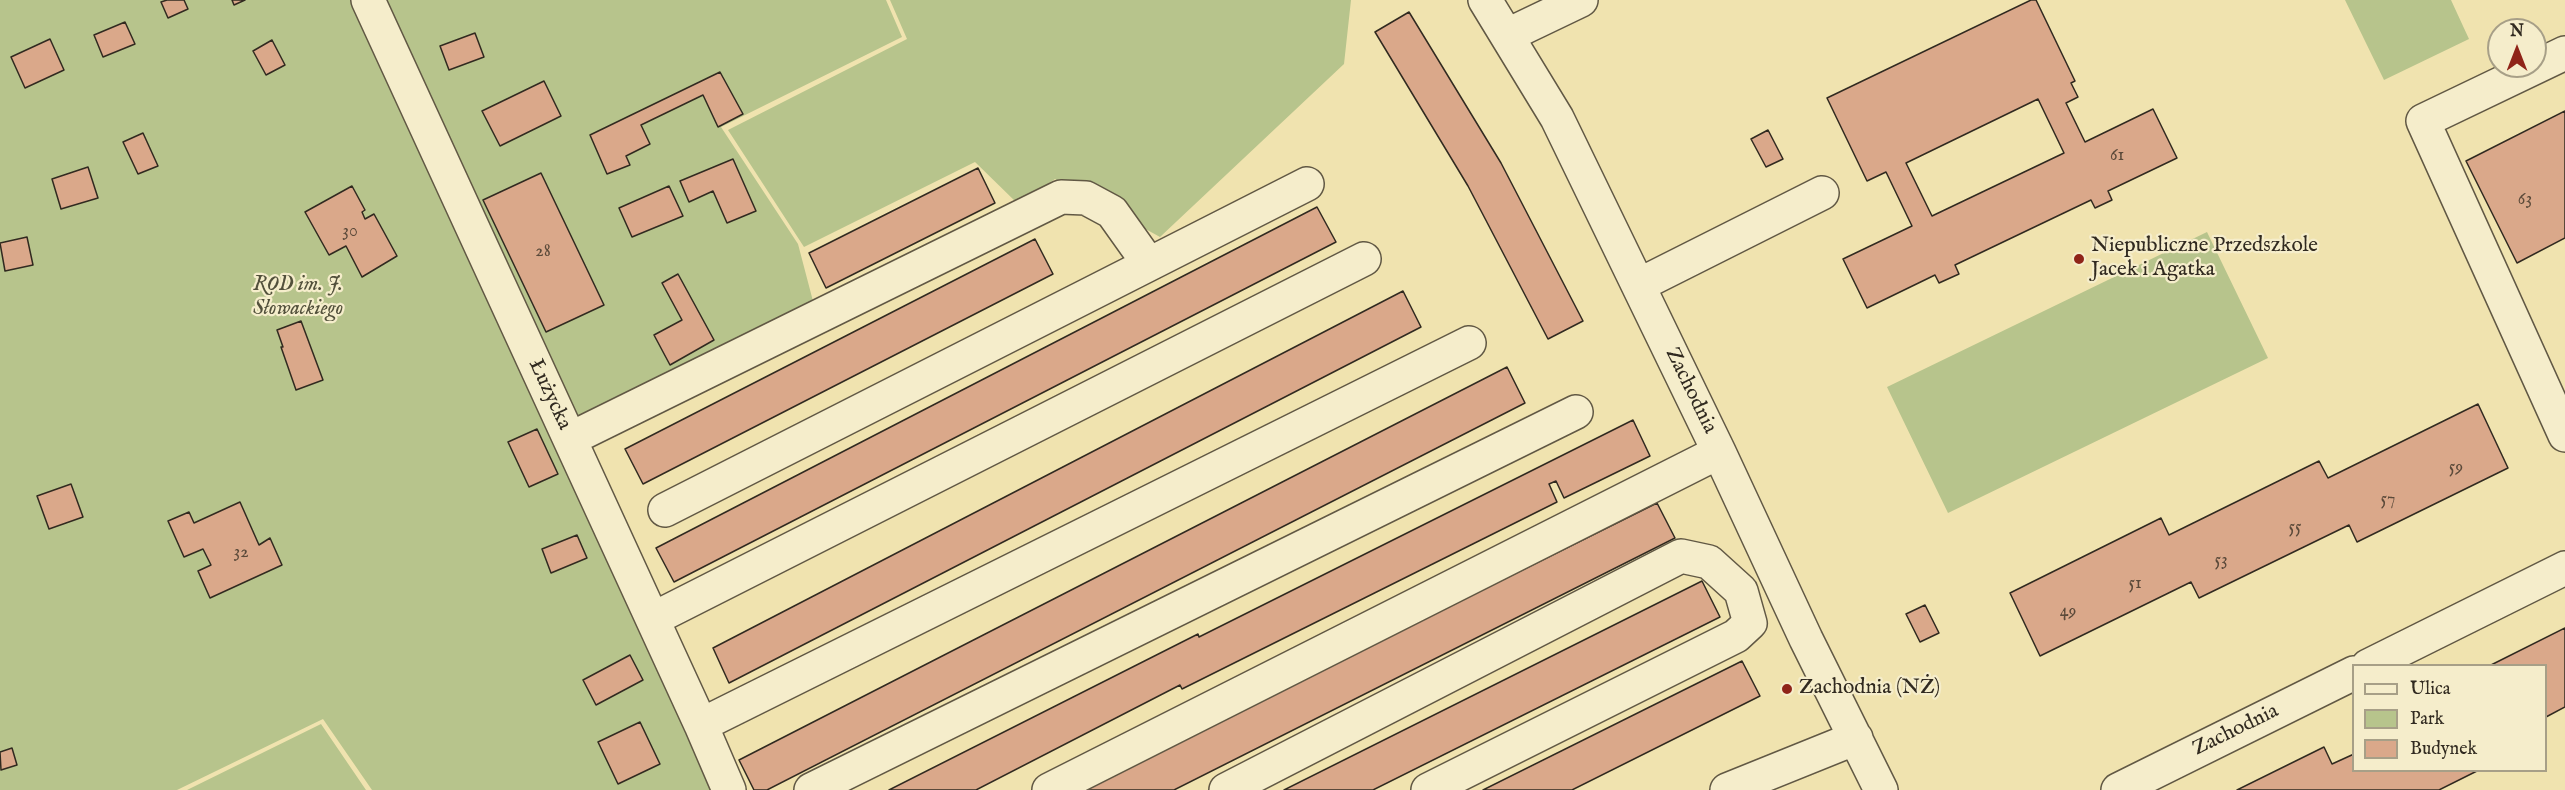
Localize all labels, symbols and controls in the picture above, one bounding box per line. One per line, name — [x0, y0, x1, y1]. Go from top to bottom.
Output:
north arrow — [2487, 18, 2547, 78]
text: N — [2510, 22, 2524, 42]
house number: 61 — [2110, 145, 2124, 167]
house number: 63 — [2518, 189, 2532, 211]
house number: 30 — [342, 221, 358, 243]
place label: Niepubliczne Przedszkole Jacek i Agatka — [2091, 234, 2318, 284]
house number: 28 — [535, 241, 551, 263]
marker: Niepubliczne Przedszkole Jacek i Agatka — [2072, 252, 2086, 266]
park label: ROD im. J. Słowackiego — [253, 273, 343, 323]
street label: Zachodnia — [1658, 344, 1722, 438]
street label: Łużycka — [522, 356, 576, 434]
house number: 59 — [2449, 457, 2463, 479]
house number: 57 — [2381, 489, 2395, 511]
house number: 55 — [2288, 517, 2302, 539]
house number: 32 — [233, 542, 249, 564]
house number: 53 — [2214, 550, 2228, 572]
house number: 51 — [2128, 573, 2142, 595]
house number: 49 — [2060, 601, 2076, 623]
legend — [2352, 664, 2547, 772]
place label: Zachodnia (NŻ) — [1799, 676, 1940, 702]
text: Ulica — [2410, 678, 2451, 701]
marker: Zachodnia (NŻ) — [1780, 682, 1794, 696]
street label: Zachodnia — [2189, 699, 2283, 763]
text: Park — [2410, 708, 2444, 731]
text: Budynek — [2410, 738, 2477, 761]

